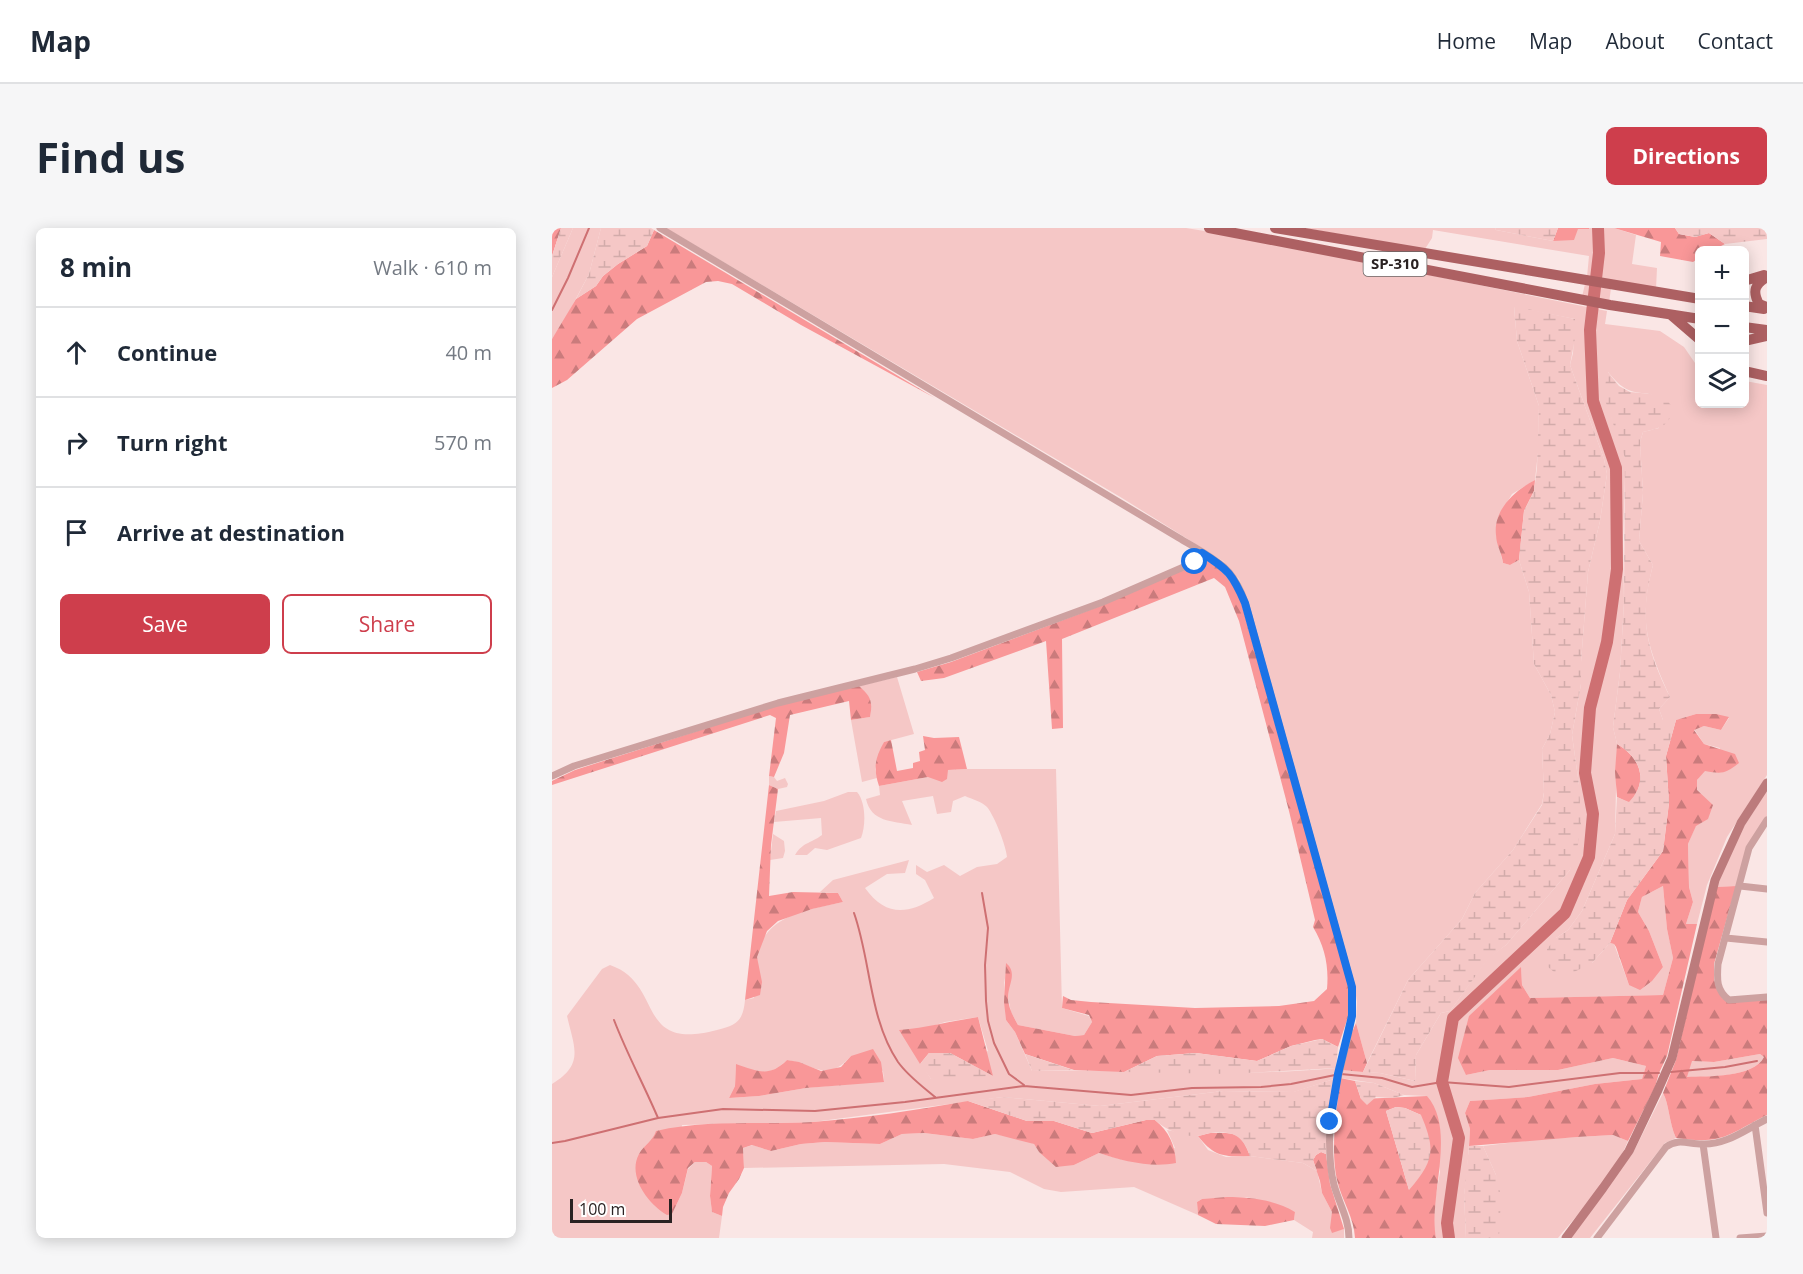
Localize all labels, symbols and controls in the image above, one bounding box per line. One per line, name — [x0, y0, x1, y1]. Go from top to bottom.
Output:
text: Map — [30, 22, 91, 60]
text: Home — [1437, 27, 1496, 55]
text: Map — [1529, 27, 1572, 55]
text: About — [1605, 27, 1665, 55]
text: Contact — [1698, 27, 1773, 55]
button: Directions — [1606, 127, 1767, 185]
text: Find us — [36, 128, 185, 185]
map controls — [1695, 246, 1749, 408]
button: + — [1695, 246, 1749, 300]
text: 8 min — [60, 249, 132, 285]
road number: SP-310 — [1364, 252, 1426, 276]
text: Walk · 610 m — [373, 254, 492, 281]
button: − — [1695, 300, 1749, 354]
icon: ahead — [60, 336, 93, 369]
text: Continue — [117, 337, 217, 367]
text: 40 m — [445, 339, 492, 366]
button: layers — [1695, 354, 1749, 408]
icon: right — [60, 426, 93, 459]
text: Turn right — [117, 427, 228, 457]
text: 570 m — [434, 429, 492, 456]
icon: arrive — [60, 516, 93, 549]
text: Arrive at destination — [117, 517, 345, 547]
route start — [1181, 548, 1207, 574]
button: Save — [60, 594, 270, 654]
button: Share — [282, 594, 492, 654]
route end — [1316, 1108, 1342, 1134]
scale bar — [570, 1196, 672, 1224]
text: 100 m — [579, 1198, 625, 1220]

